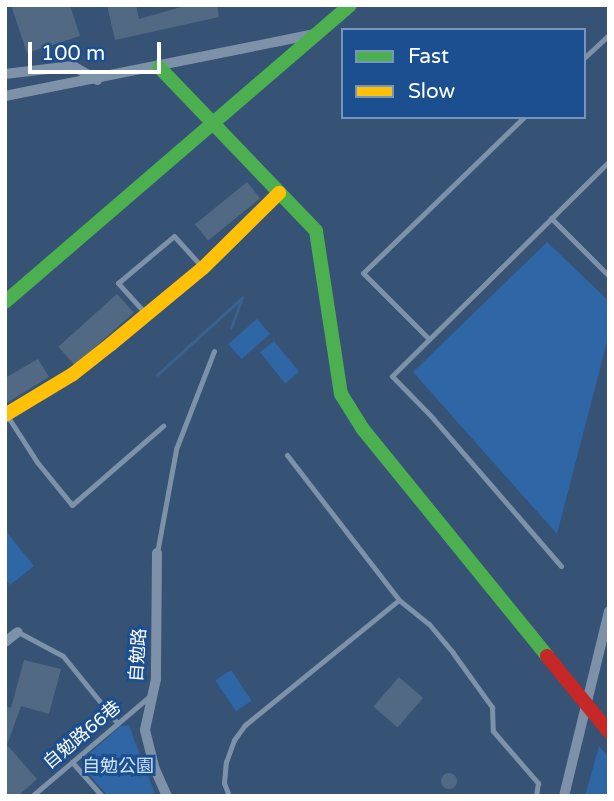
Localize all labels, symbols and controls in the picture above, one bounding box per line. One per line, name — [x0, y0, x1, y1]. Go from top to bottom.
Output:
scale bar — [32, 28, 164, 72]
legend — [341, 28, 586, 119]
text: 100 m — [41, 41, 105, 66]
text: Fast — [408, 44, 449, 69]
text: Slow — [408, 79, 455, 104]
street label: 自勉路 — [125, 627, 151, 683]
street label: 自勉路66巷 — [39, 696, 125, 774]
park label: 自勉公園 — [82, 755, 154, 777]

